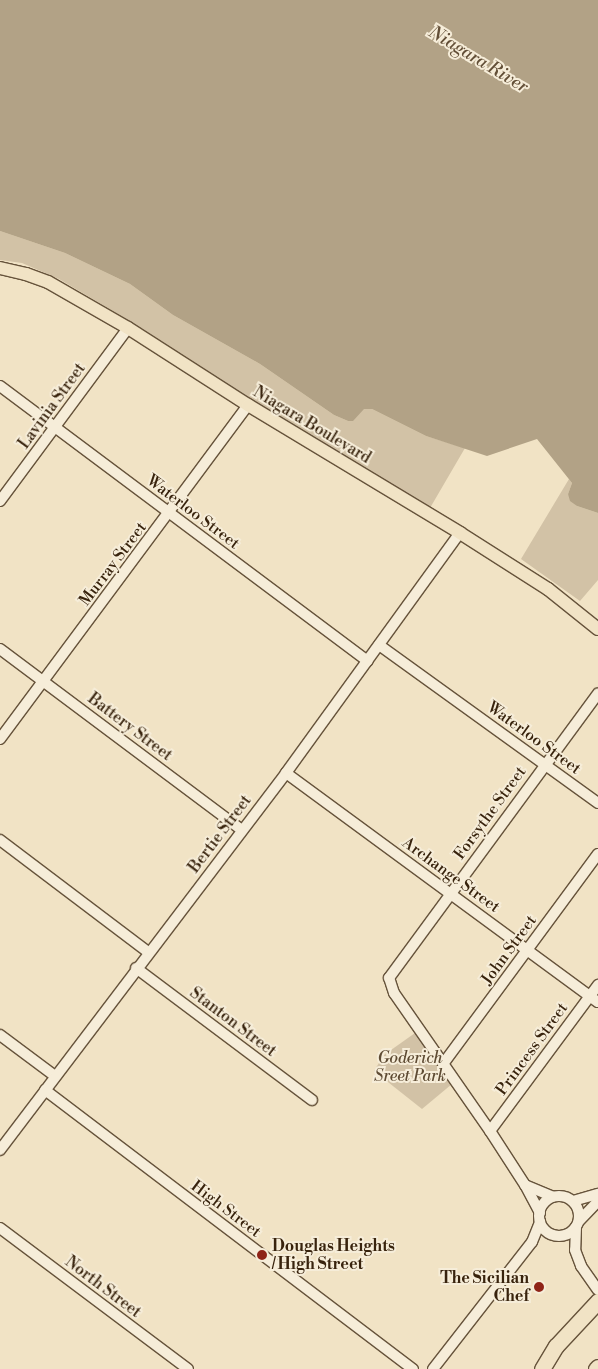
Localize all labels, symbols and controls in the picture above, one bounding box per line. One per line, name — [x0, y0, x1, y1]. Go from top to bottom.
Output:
water label: Niagara River — [424, 22, 532, 98]
street label: Lavinia Street — [14, 359, 90, 453]
street label: Niagara Boulevard — [250, 382, 374, 468]
street label: Waterloo Street — [143, 471, 243, 553]
street label: Murray Street — [75, 518, 151, 610]
street label: Battery Street — [84, 689, 176, 765]
street label: Waterloo Street — [483, 698, 585, 778]
street label: Forsythe Street — [450, 763, 530, 863]
street label: Bertie Street — [185, 791, 255, 877]
street label: Archange Street — [399, 833, 503, 917]
street label: John Street — [477, 911, 541, 989]
street label: Stanton Street — [186, 983, 280, 1061]
street label: Princess Street — [492, 999, 572, 1099]
park label: Goderich Sreet Park — [374, 1048, 446, 1086]
street label: High Street — [187, 1176, 265, 1242]
place label: Douglas Heights / High Street — [272, 1236, 395, 1274]
marker: Douglas Heights / High Street — [256, 1249, 268, 1261]
street label: North Street — [61, 1252, 145, 1322]
place label: The Sicilian Chef — [440, 1268, 529, 1306]
marker: The Sicilian Chef — [533, 1281, 545, 1293]

